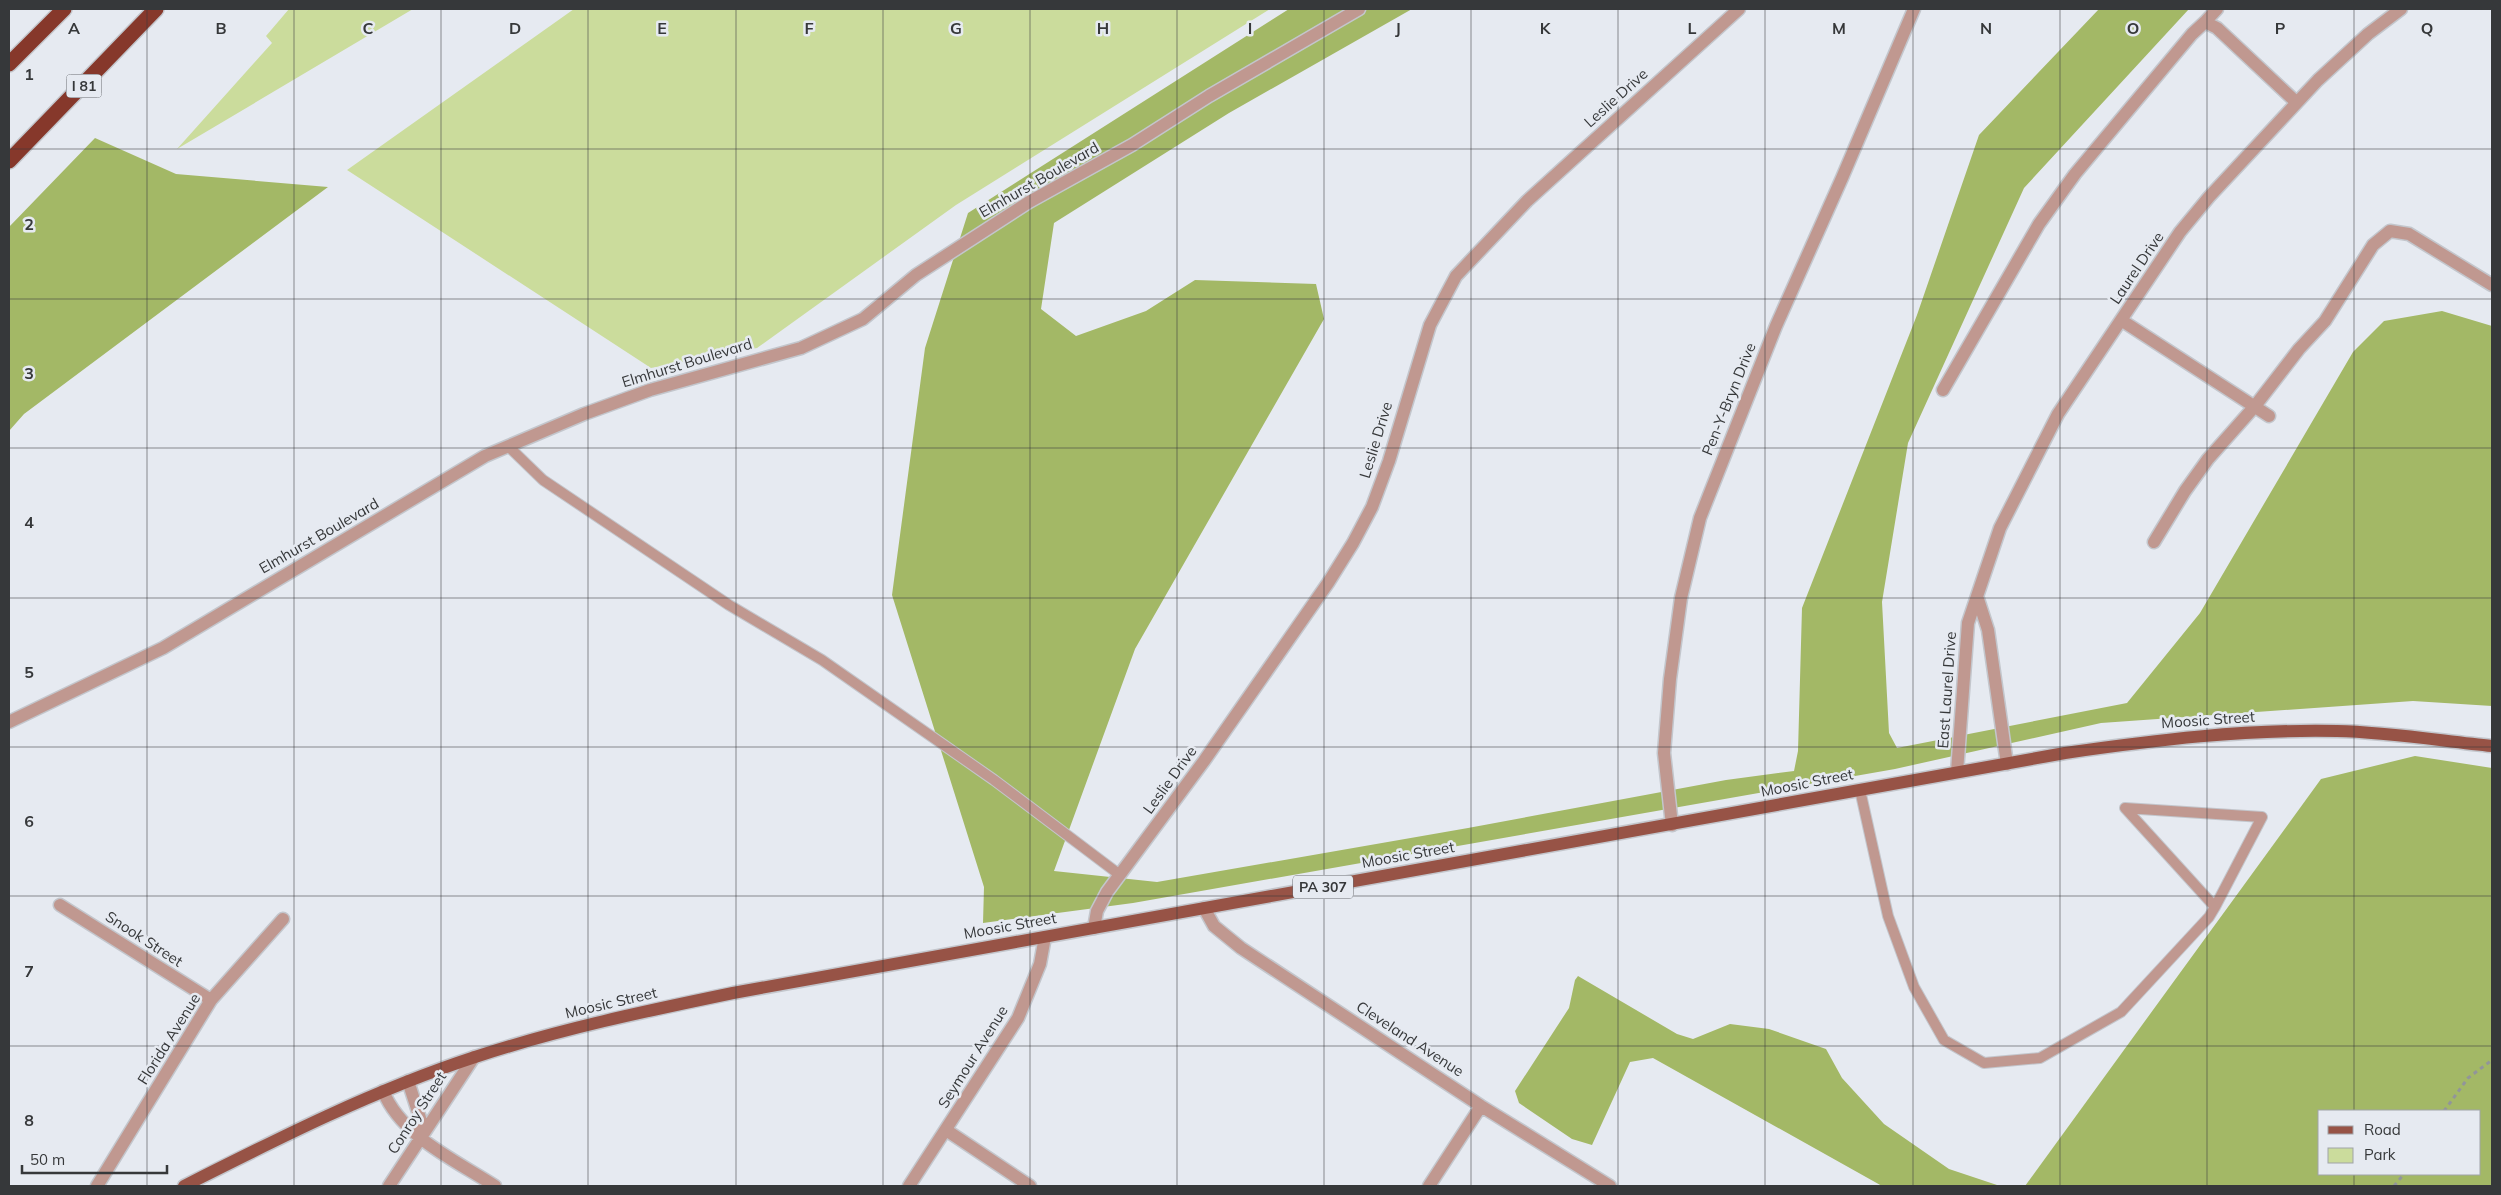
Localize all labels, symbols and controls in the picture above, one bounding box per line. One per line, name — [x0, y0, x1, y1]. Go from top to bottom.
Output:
text: A — [68, 18, 80, 38]
text: B — [215, 18, 227, 38]
text: C — [363, 18, 374, 38]
text: D — [509, 18, 521, 38]
text: E — [657, 18, 667, 38]
text: F — [804, 18, 814, 38]
text: G — [950, 18, 962, 38]
text: H — [1097, 18, 1109, 38]
text: I — [1248, 18, 1252, 38]
text: J — [1395, 18, 1401, 38]
text: K — [1540, 18, 1552, 38]
text: L — [1688, 18, 1697, 38]
text: M — [1832, 18, 1846, 38]
text: N — [1980, 18, 1992, 38]
text: O — [2127, 18, 2139, 38]
text: P — [2275, 18, 2286, 38]
text: Q — [2421, 18, 2433, 38]
text: 1 — [24, 64, 34, 84]
street label: Leslie Drive — [1580, 64, 1651, 131]
road number: I 81 — [66, 74, 102, 98]
street label: Elmhurst Boulevard — [975, 138, 1102, 222]
text: 2 — [24, 214, 34, 234]
street label: Laurel Drive — [2105, 228, 2168, 307]
street label: Elmhurst Boulevard — [619, 334, 754, 391]
street label: Pen-Y-Bryn Drive — [1697, 340, 1760, 458]
text: 3 — [24, 363, 34, 383]
street label: Leslie Drive — [1355, 399, 1396, 480]
street label: Elmhurst Boulevard — [255, 494, 382, 578]
text: 4 — [24, 512, 34, 532]
street label: East Laurel Drive — [1933, 631, 1960, 749]
text: 5 — [24, 662, 34, 682]
street label: Moosic Street — [2160, 707, 2255, 732]
street label: Leslie Drive — [1139, 742, 1201, 817]
street label: Moosic Street — [1759, 764, 1855, 801]
text: 6 — [24, 811, 34, 831]
street label: Moosic Street — [1360, 837, 1456, 872]
road number: PA 307 — [1293, 876, 1353, 899]
street label: Snook Street — [102, 907, 187, 971]
street label: Moosic Street — [962, 908, 1058, 943]
text: 7 — [24, 961, 34, 981]
street label: Moosic Street — [563, 983, 659, 1022]
street label: Florida Avenue — [133, 990, 204, 1088]
street label: Cleveland Avenue — [1353, 997, 1468, 1080]
street label: Seymour Avenue — [933, 1002, 1012, 1112]
street label: Conroy Street — [383, 1068, 450, 1157]
text: 8 — [24, 1110, 34, 1130]
legend — [2318, 1110, 2481, 1175]
text: Road — [2364, 1120, 2401, 1139]
scale bar — [22, 1142, 168, 1174]
text: Park — [2364, 1145, 2396, 1164]
text: 50 m — [30, 1150, 65, 1169]

